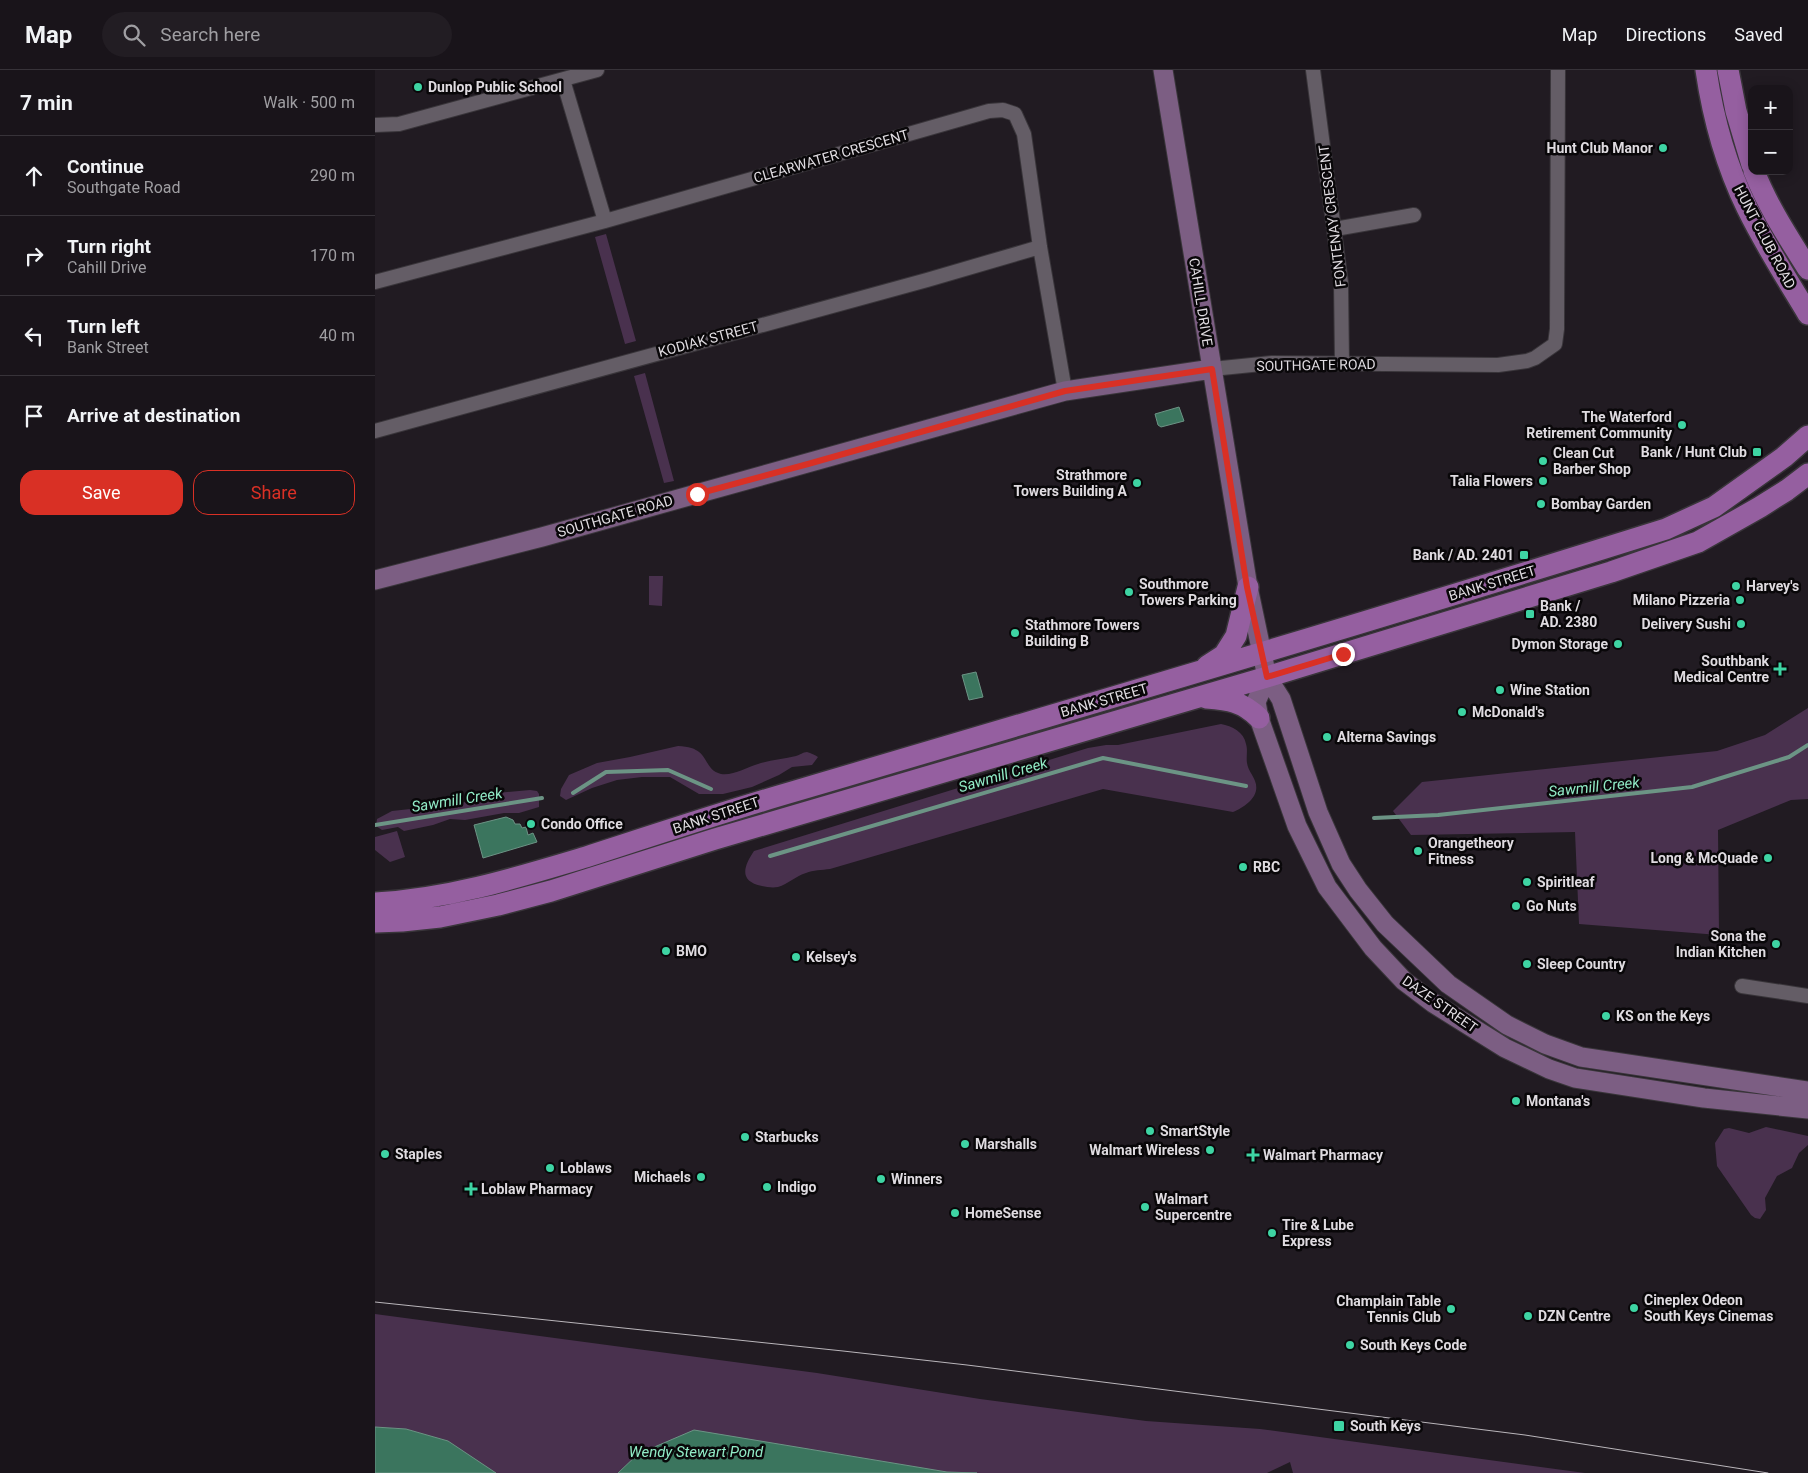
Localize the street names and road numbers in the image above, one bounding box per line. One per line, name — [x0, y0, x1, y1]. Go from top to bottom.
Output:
street label: CLEARWATER CRESCENT — [752, 126, 911, 186]
street label: FONTENAY CRESCENT — [1315, 143, 1349, 288]
street label: HUNT CLUB ROAD — [1731, 183, 1799, 291]
street label: CAHILL DRIVE — [1186, 257, 1216, 347]
street label: KODIAK STREET — [656, 318, 760, 360]
street label: SOUTHGATE ROAD — [1256, 356, 1376, 374]
street label: SOUTHGATE ROAD — [555, 492, 675, 540]
street label: BANK STREET — [1447, 562, 1538, 604]
street label: BANK STREET — [1059, 680, 1150, 720]
street label: BANK STREET — [671, 793, 762, 836]
street label: DAZE STREET — [1399, 972, 1481, 1036]

